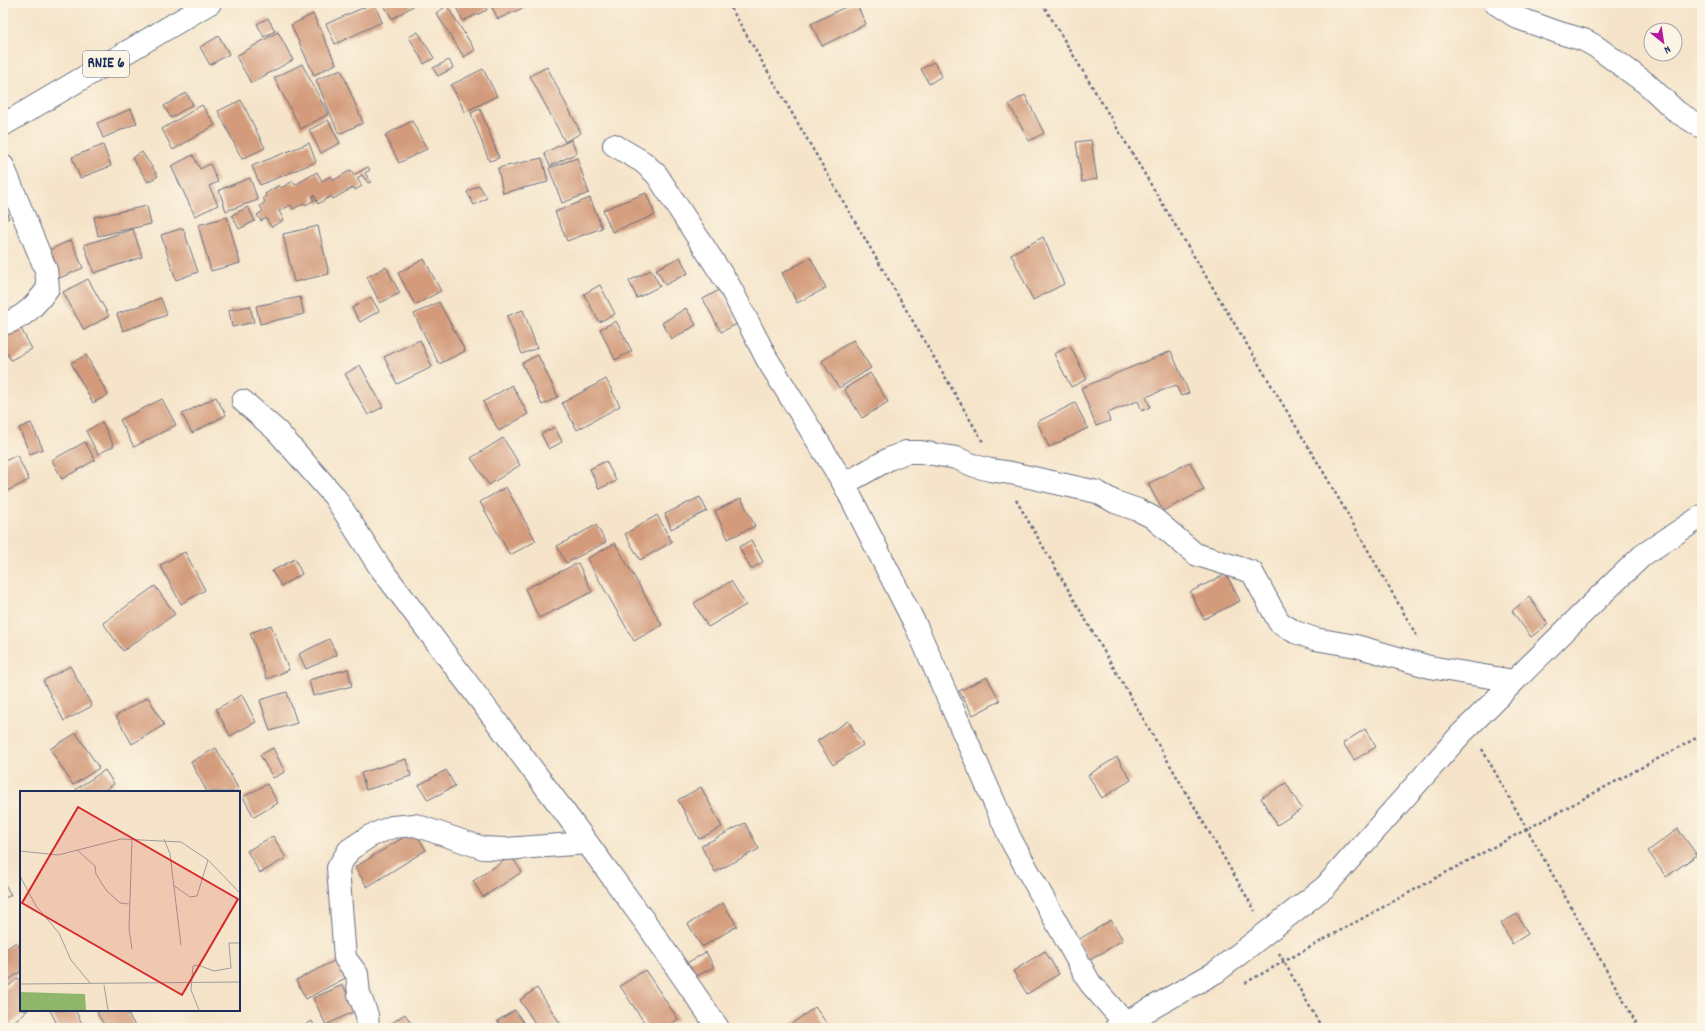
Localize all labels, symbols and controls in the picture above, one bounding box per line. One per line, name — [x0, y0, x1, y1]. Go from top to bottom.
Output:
north arrow — [1643, 22, 1683, 62]
text: N — [1660, 41, 1673, 57]
road number: RNIE 6 — [83, 51, 129, 77]
inset map — [20, 791, 240, 1011]

